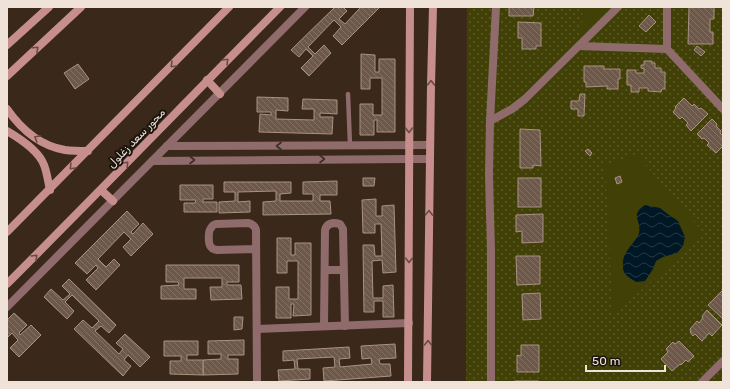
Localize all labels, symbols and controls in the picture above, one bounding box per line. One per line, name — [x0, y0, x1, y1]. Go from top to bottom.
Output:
one-way arrow — [31, 47, 38, 54]
one-way arrow — [221, 58, 229, 66]
one-way arrow — [170, 60, 178, 68]
one-way arrow — [427, 80, 435, 86]
street label: محور سعد زغلول — [105, 106, 169, 171]
one-way arrow — [405, 127, 413, 133]
one-way arrow — [34, 136, 41, 143]
one-way arrow — [276, 142, 282, 150]
one-way arrow — [319, 155, 325, 163]
one-way arrow — [189, 156, 195, 164]
one-way arrow — [121, 161, 129, 169]
one-way arrow — [69, 162, 77, 170]
one-way arrow — [425, 210, 433, 216]
one-way arrow — [30, 254, 38, 261]
one-way arrow — [405, 257, 413, 263]
one-way arrow — [424, 340, 432, 346]
scale bar — [586, 347, 665, 373]
text: 50 m — [592, 354, 620, 368]

